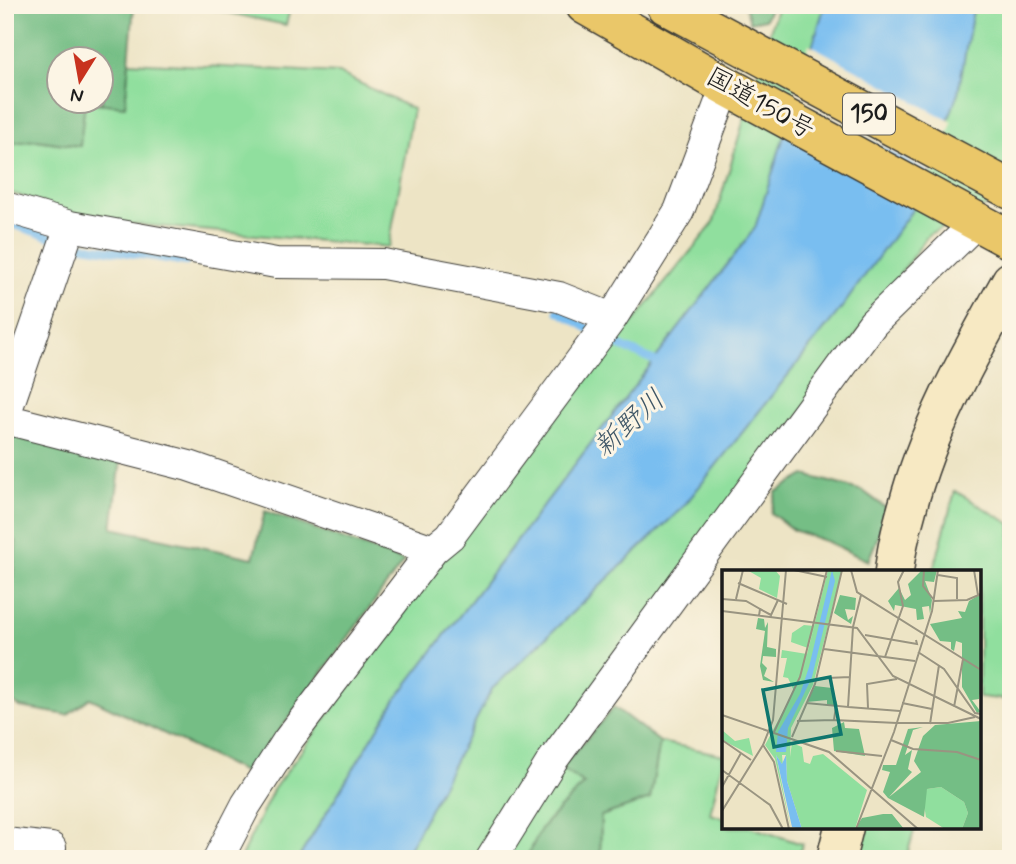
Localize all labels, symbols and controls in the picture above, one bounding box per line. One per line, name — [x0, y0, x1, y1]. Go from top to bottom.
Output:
north arrow — [46, 46, 116, 116]
street label: 国道150号 — [700, 60, 820, 148]
text: N — [68, 82, 86, 109]
road number: 150 — [843, 93, 895, 134]
water label: 新野川 — [586, 382, 674, 466]
inset map — [722, 570, 981, 829]

